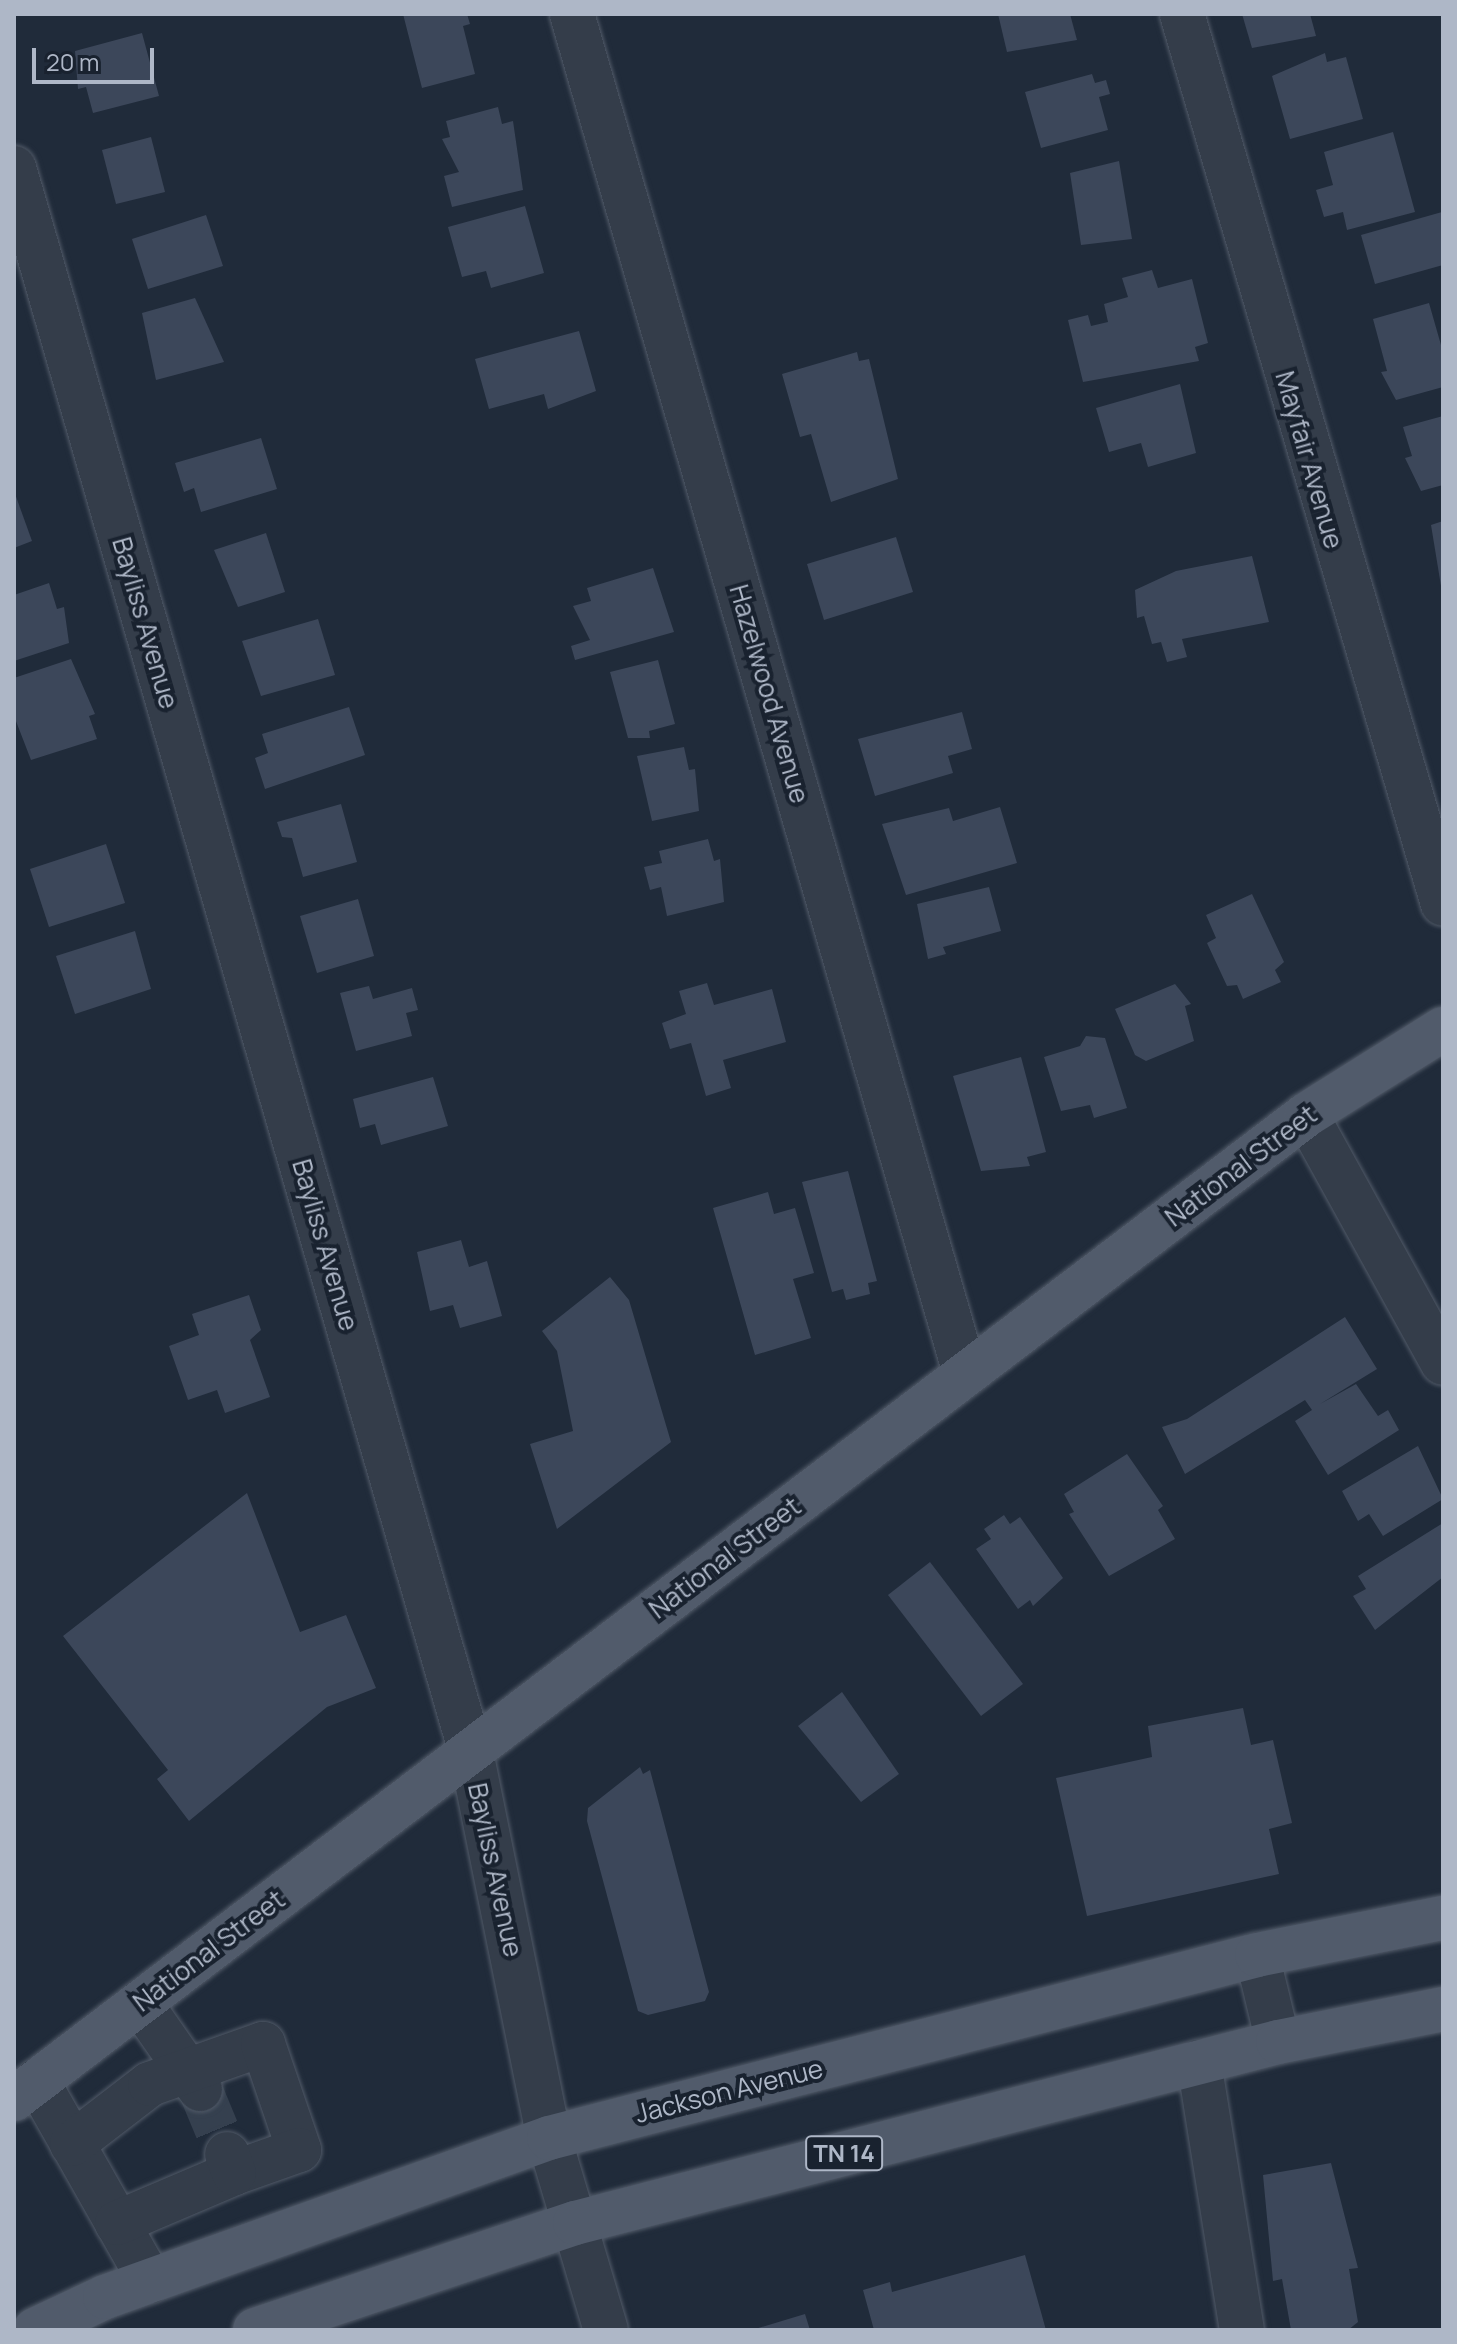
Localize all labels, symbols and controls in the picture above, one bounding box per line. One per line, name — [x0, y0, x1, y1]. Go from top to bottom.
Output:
scale bar — [36, 32, 158, 82]
text: 20 m — [46, 45, 99, 78]
street label: Mayfair Avenue — [1269, 368, 1349, 552]
street label: Bayliss Avenue — [106, 534, 184, 712]
street label: Hazelwood Avenue — [723, 581, 815, 807]
street label: National Street — [1159, 1099, 1323, 1233]
street label: Bayliss Avenue — [286, 1156, 364, 1334]
street label: National Street — [643, 1491, 807, 1625]
street label: Bayliss Avenue — [461, 1780, 529, 1960]
street label: National Street — [127, 1884, 291, 2018]
street label: Jackson Avenue — [632, 2053, 826, 2129]
road number: TN 14 — [804, 2133, 884, 2173]

